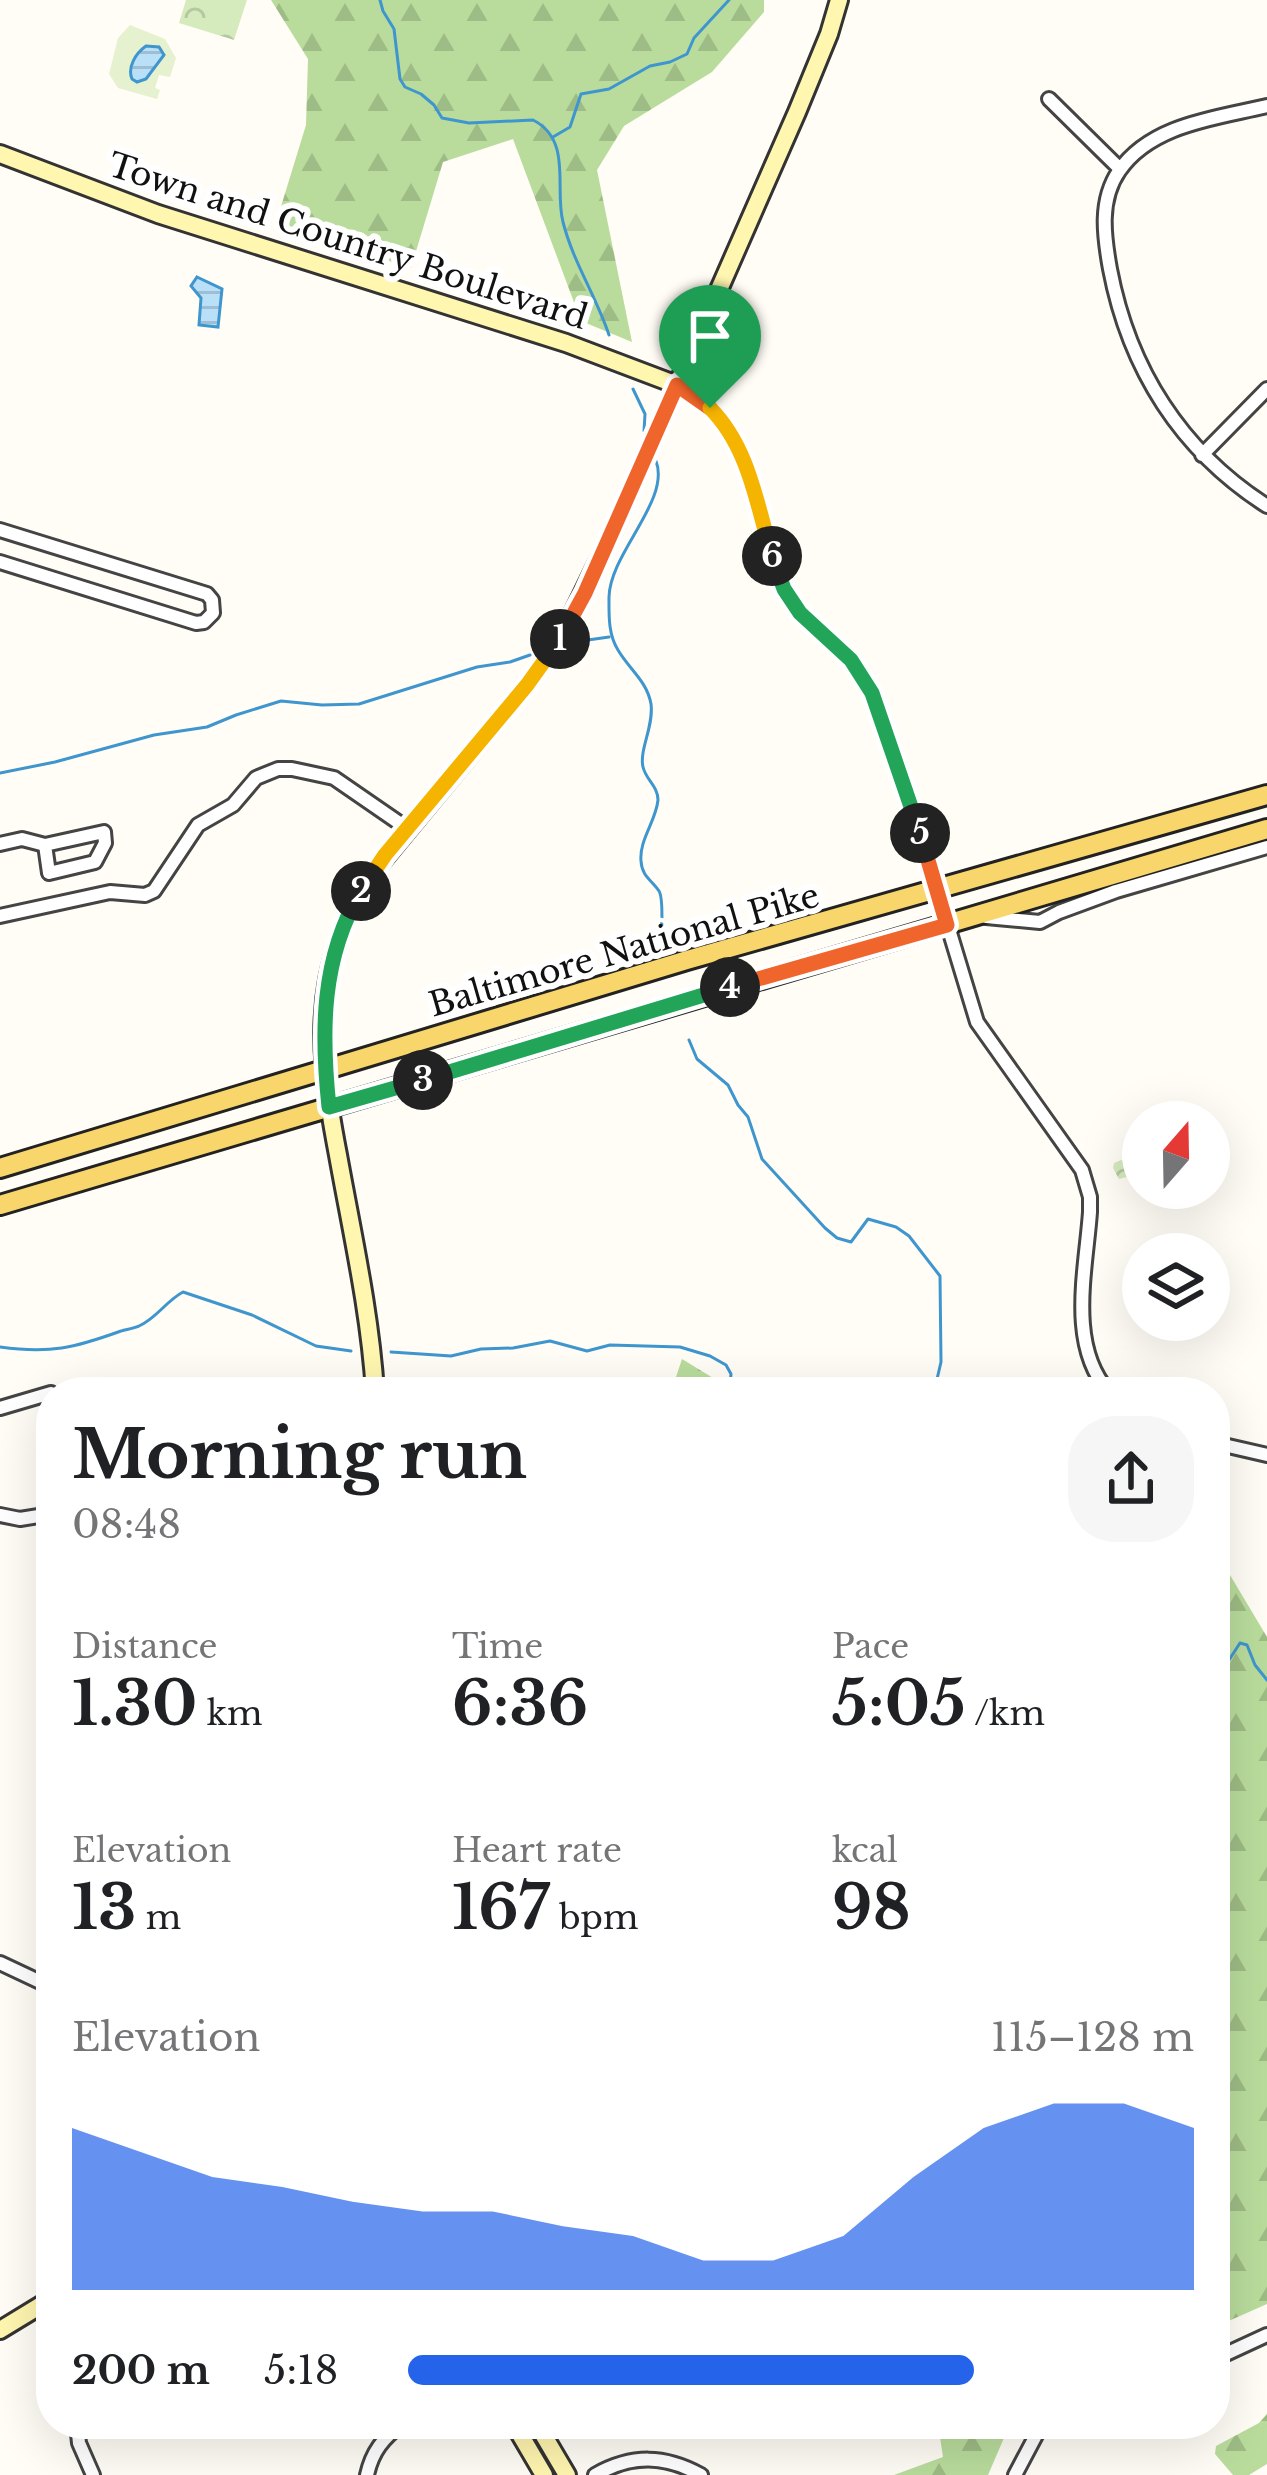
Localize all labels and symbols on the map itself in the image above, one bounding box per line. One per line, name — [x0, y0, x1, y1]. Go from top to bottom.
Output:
street label: Town and Country Boulevard — [103, 144, 593, 338]
pin — [659, 285, 761, 408]
pin: 6 — [742, 526, 802, 586]
pin: 1 — [530, 609, 590, 669]
pin: 5 — [890, 803, 950, 863]
pin: 2 — [331, 861, 391, 921]
street label: Baltimore National Pike — [424, 875, 824, 1025]
pin: 4 — [700, 957, 760, 1017]
pin: 3 — [393, 1050, 453, 1110]
north arrow — [1122, 1101, 1230, 1209]

